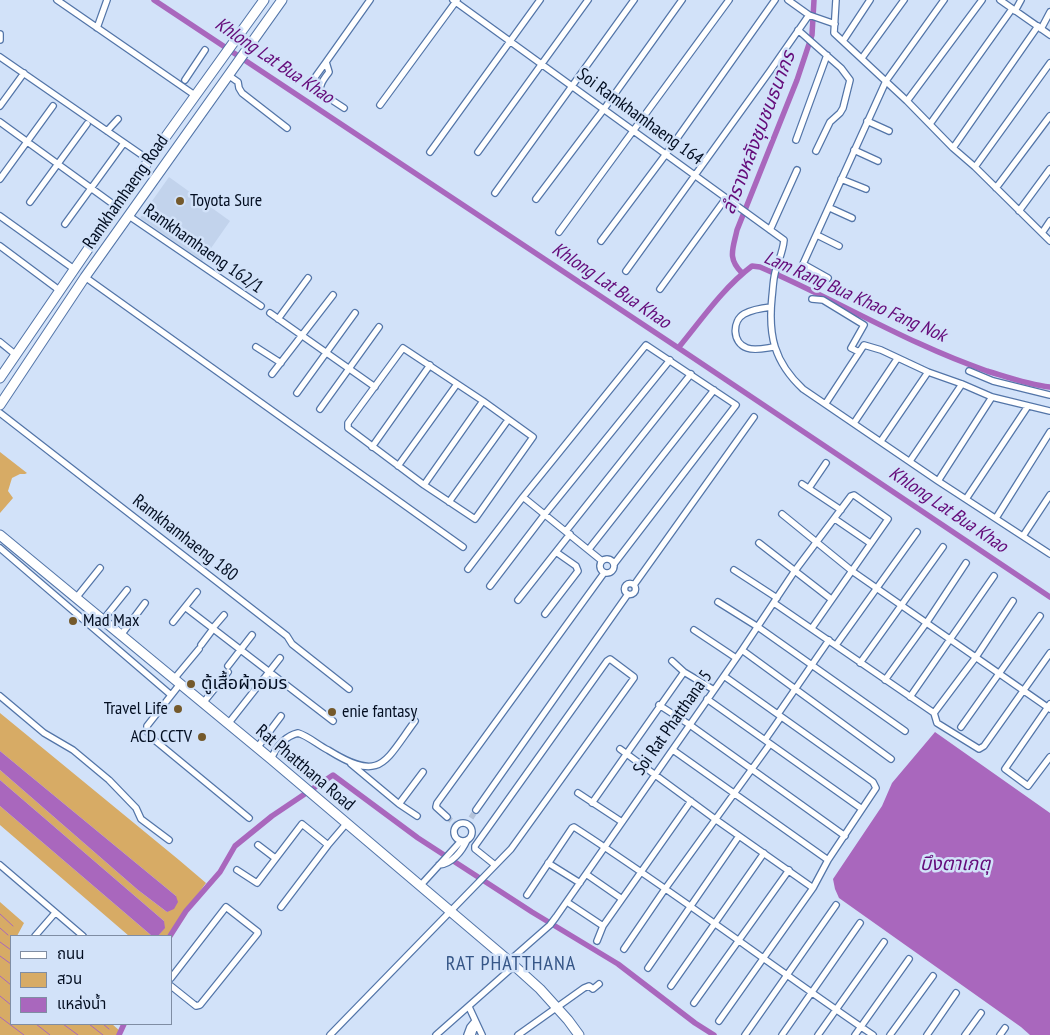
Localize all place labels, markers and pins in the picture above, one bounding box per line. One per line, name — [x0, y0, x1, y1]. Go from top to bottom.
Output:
place label: Toyota Sure — [190, 190, 262, 212]
marker: Toyota Sure — [174, 195, 186, 207]
place label: Mad Max — [83, 610, 139, 632]
marker: Mad Max — [67, 615, 79, 627]
place label: ตู้เสื้อผ้าอมร — [201, 673, 287, 695]
marker: ตู้เสื้อผ้าอมร — [185, 678, 197, 690]
place label: Travel Life — [104, 698, 168, 720]
place label: enie fantasy — [342, 701, 417, 723]
marker: Travel Life — [172, 703, 184, 715]
marker: enie fantasy — [326, 706, 338, 718]
place label: ACD CCTV — [130, 726, 192, 748]
marker: ACD CCTV — [196, 731, 208, 743]

